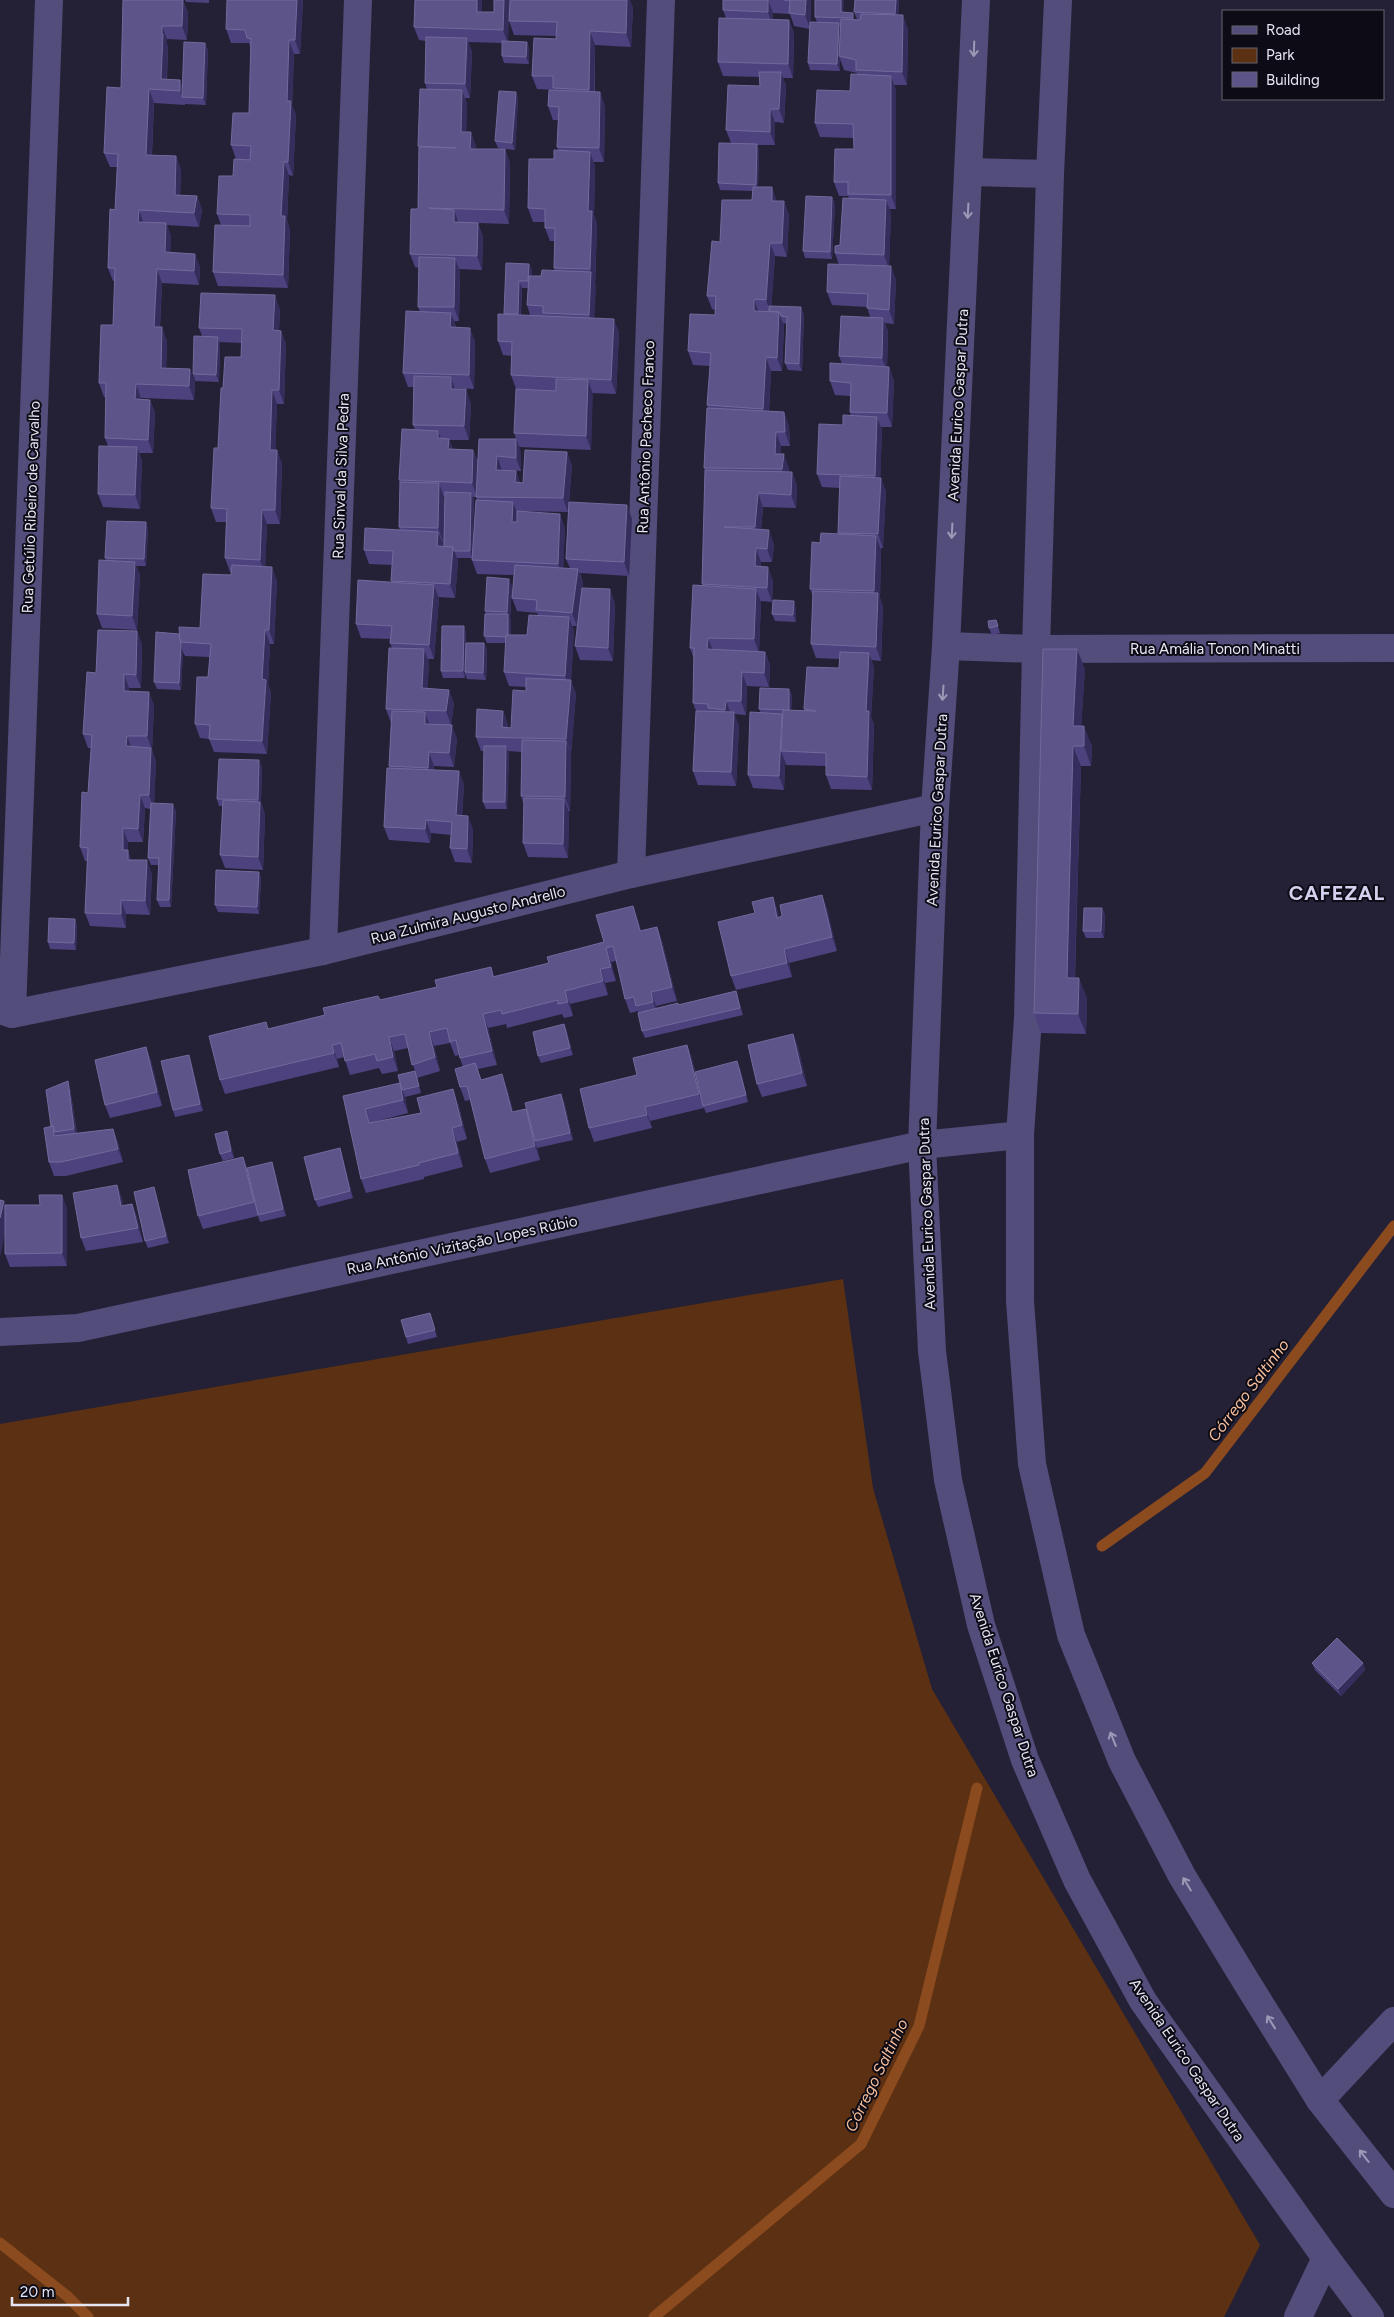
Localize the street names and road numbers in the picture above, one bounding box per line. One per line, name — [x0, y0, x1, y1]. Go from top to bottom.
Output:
street label: Avenida Eurico Gaspar Dutra — [944, 308, 972, 502]
street label: Rua Antônio Pacheco Franco — [634, 340, 658, 534]
street label: Rua Sinval da Silva Pedra — [329, 393, 353, 559]
street label: Rua Getúlio Ribeiro de Carvalho — [18, 400, 44, 614]
street label: Rua Amália Tonon Minatti — [1130, 640, 1300, 658]
street label: Avenida Eurico Gaspar Dutra — [923, 713, 951, 907]
street label: Rua Zulmira Augusto Andrello — [369, 882, 567, 948]
street label: Avenida Eurico Gaspar Dutra — [915, 1117, 939, 1311]
street label: Rua Antônio Vizitação Lopes Rúbio — [345, 1212, 579, 1278]
street label: Avenida Eurico Gaspar Dutra — [966, 1591, 1042, 1779]
street label: Avenida Eurico Gaspar Dutra — [1126, 1975, 1248, 2145]

